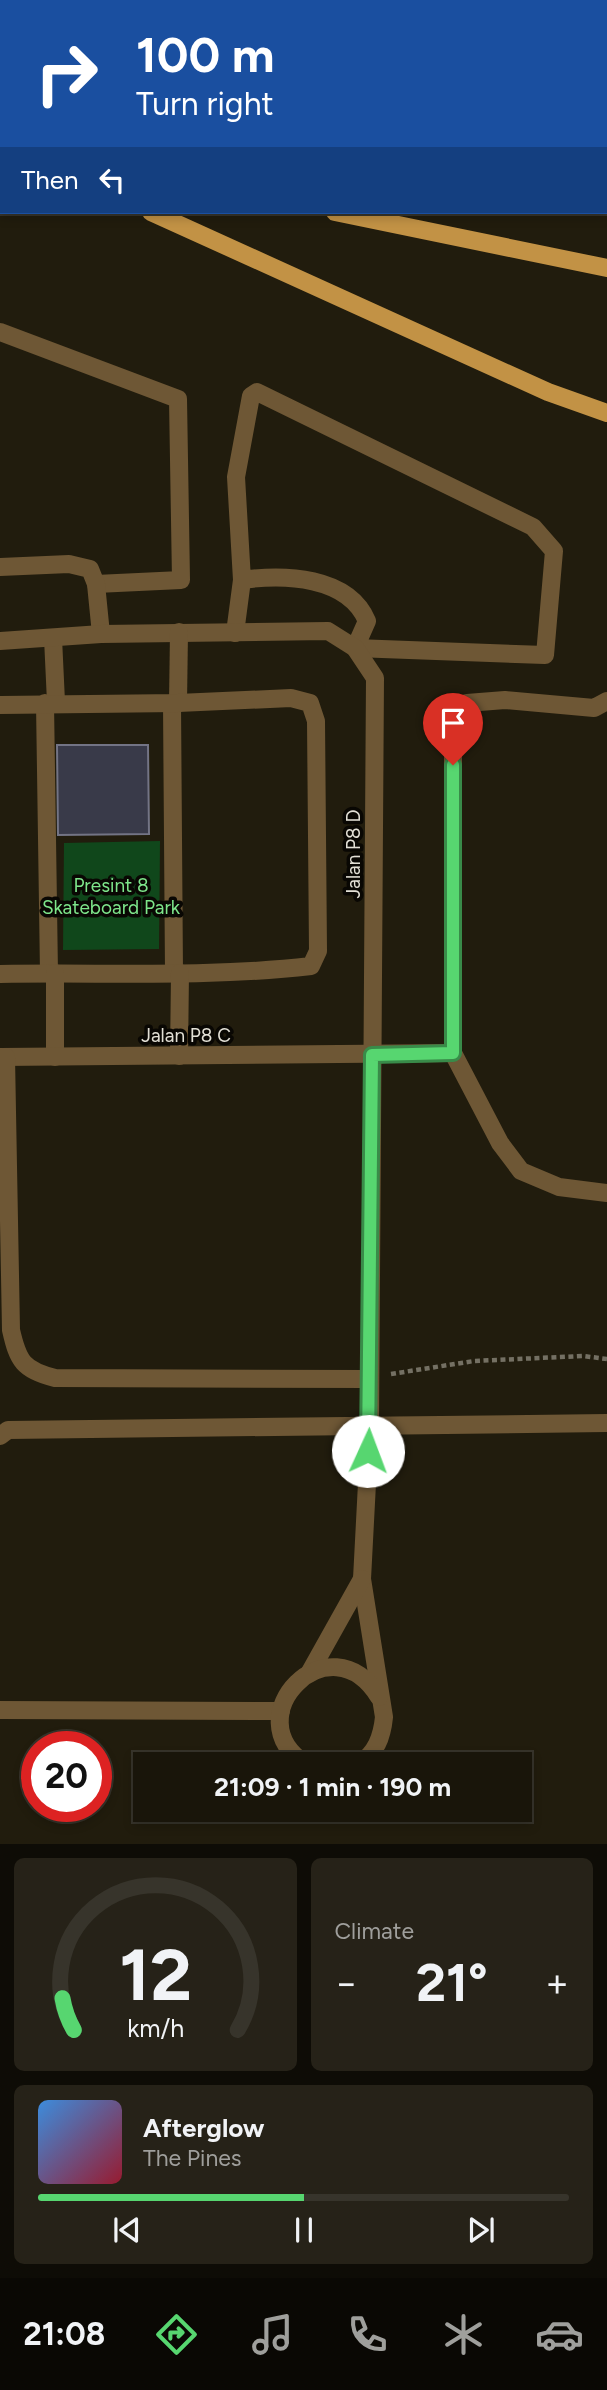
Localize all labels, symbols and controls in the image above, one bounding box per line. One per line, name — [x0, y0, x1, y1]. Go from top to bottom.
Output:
text: 100 m — [136, 25, 275, 84]
icon: right — [21, 28, 112, 119]
text: Turn right — [136, 85, 274, 123]
icon: left — [93, 161, 131, 199]
text: Then — [21, 164, 79, 196]
pin — [423, 693, 483, 765]
icon: arrive — [434, 704, 472, 742]
street label: Jalan P8 D — [342, 809, 365, 899]
park label: Presint 8 Skateboard Park — [42, 874, 181, 919]
street label: Jalan P8 C — [141, 1024, 231, 1047]
position arrow — [331, 1414, 405, 1488]
speed limit sign: 20 — [21, 1731, 112, 1822]
text: 21:09 · 1 min · 190 m — [214, 1771, 451, 1803]
text: Climate — [335, 1917, 414, 1945]
text: 12 — [119, 1932, 192, 2019]
text: 21° — [416, 1952, 488, 2014]
text: − — [335, 1960, 358, 2006]
text: + — [545, 1960, 569, 2006]
text: km/h — [127, 2013, 184, 2043]
text: Afterglow — [143, 2112, 265, 2144]
text: The Pines — [143, 2144, 242, 2172]
icon: previous — [108, 2211, 146, 2249]
icon: pause — [285, 2211, 323, 2249]
icon: next — [462, 2211, 500, 2249]
icon: directions — [152, 2310, 201, 2359]
icon: music — [248, 2310, 297, 2359]
icon: phone — [343, 2310, 392, 2359]
icon: climate — [439, 2310, 488, 2359]
icon: car — [535, 2310, 584, 2359]
text: 21:08 — [23, 2315, 105, 2353]

